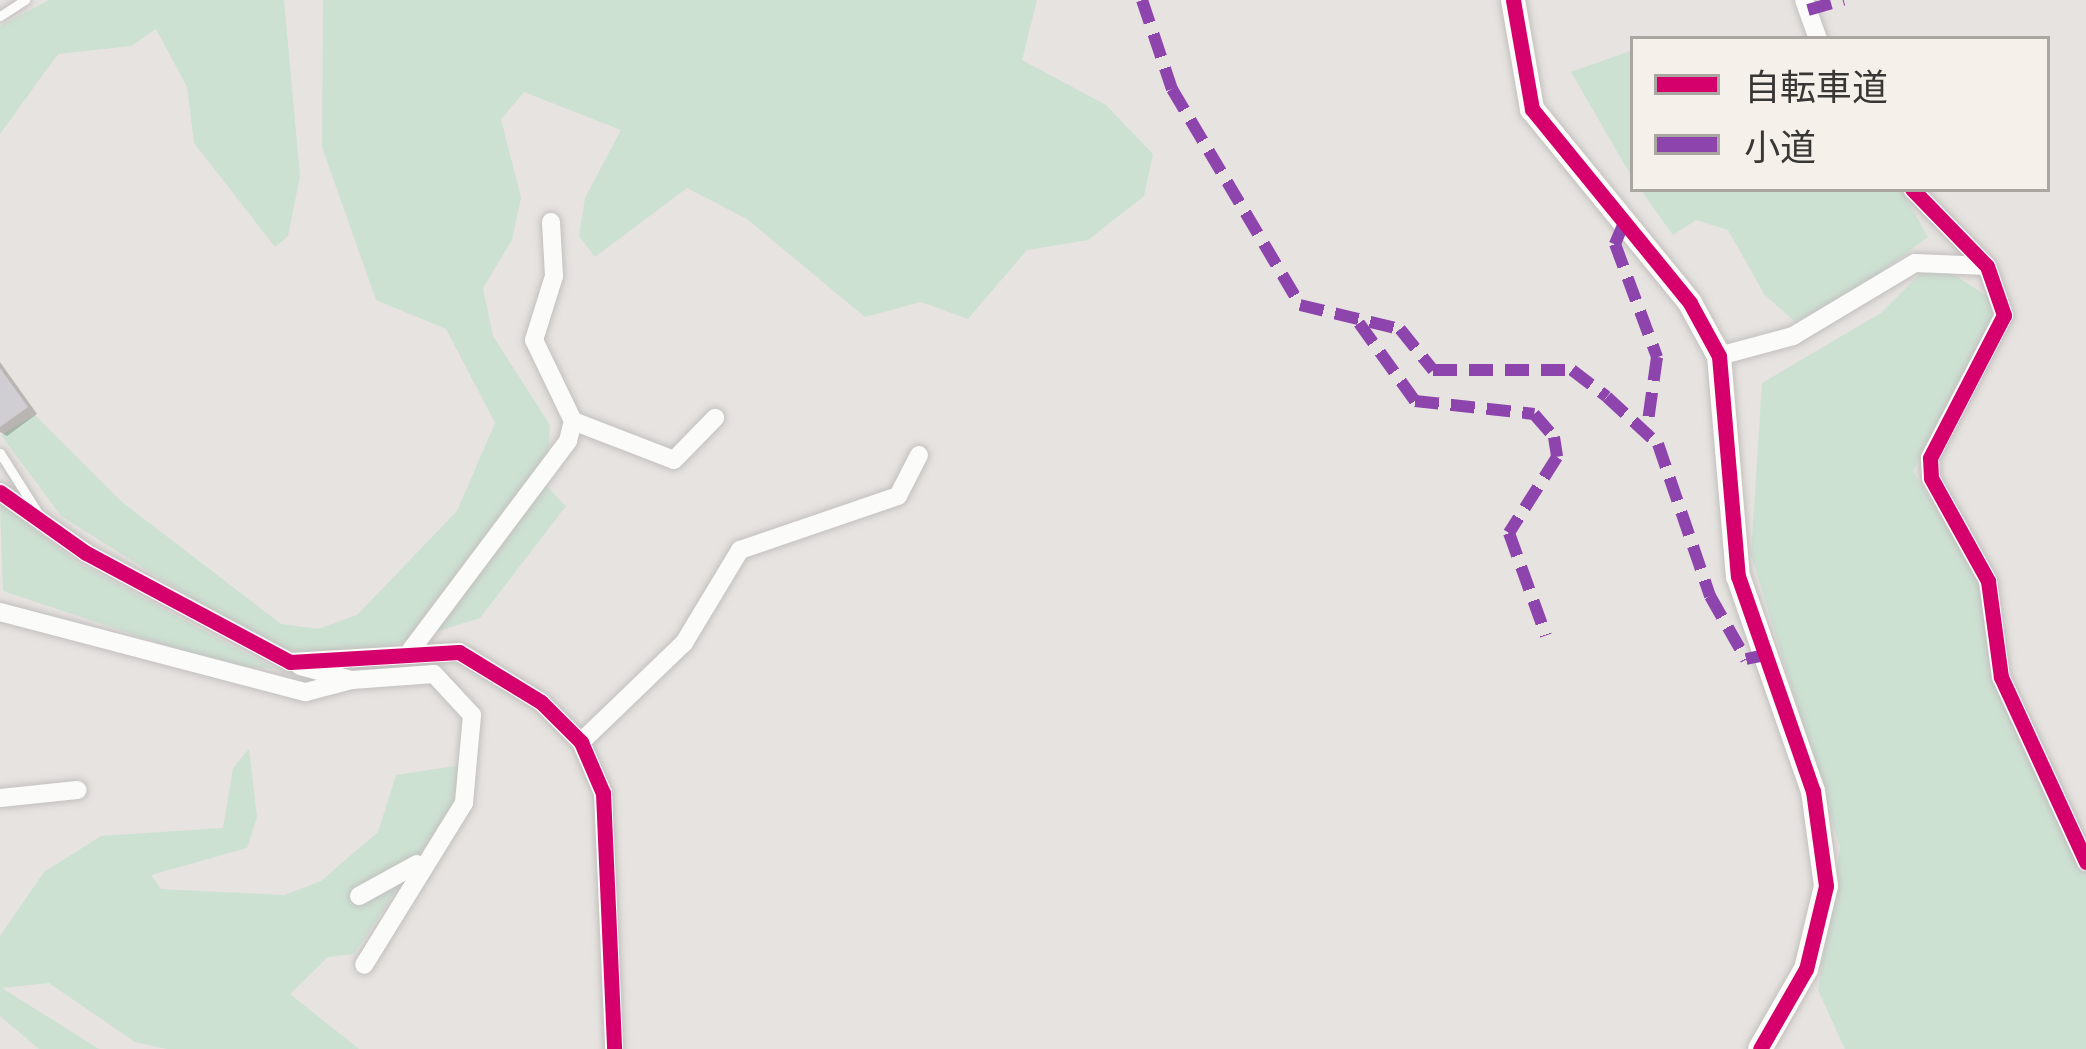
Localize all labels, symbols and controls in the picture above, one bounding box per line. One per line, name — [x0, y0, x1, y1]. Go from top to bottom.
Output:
legend — [1630, 36, 2050, 192]
text: 自転車道 — [1744, 65, 1888, 110]
text: 小道 — [1744, 125, 1816, 170]

